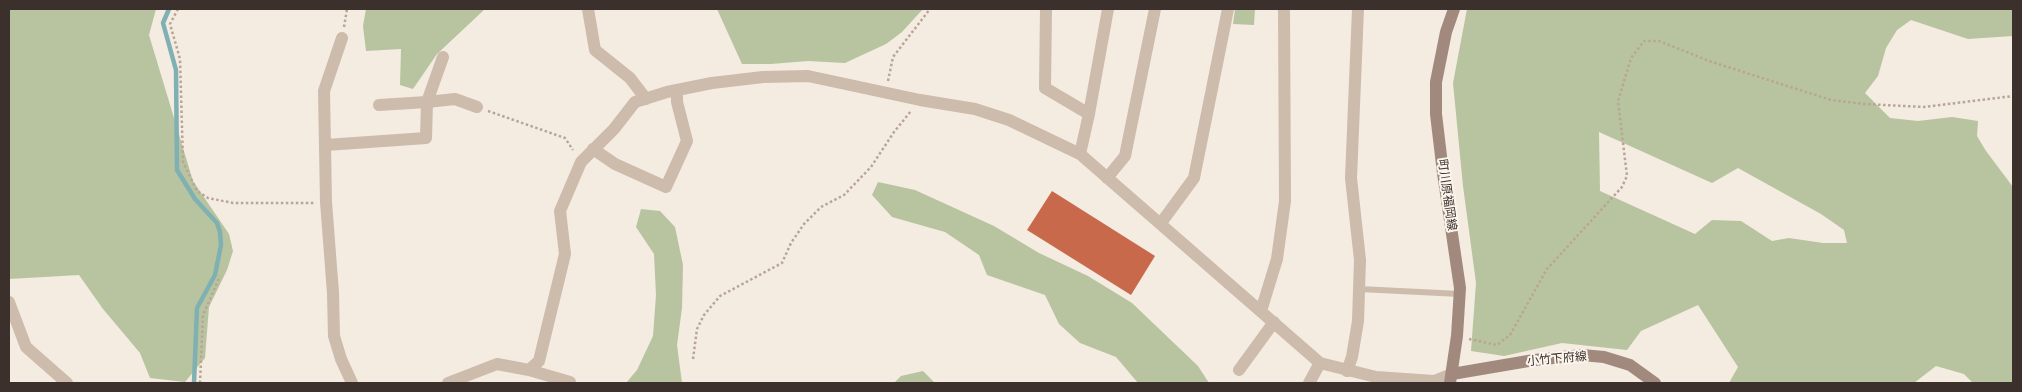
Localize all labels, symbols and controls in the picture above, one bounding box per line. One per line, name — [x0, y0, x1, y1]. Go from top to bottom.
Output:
street label: 町川原福岡線 — [1435, 158, 1459, 232]
street label: 小竹下府線 — [1526, 349, 1588, 369]

